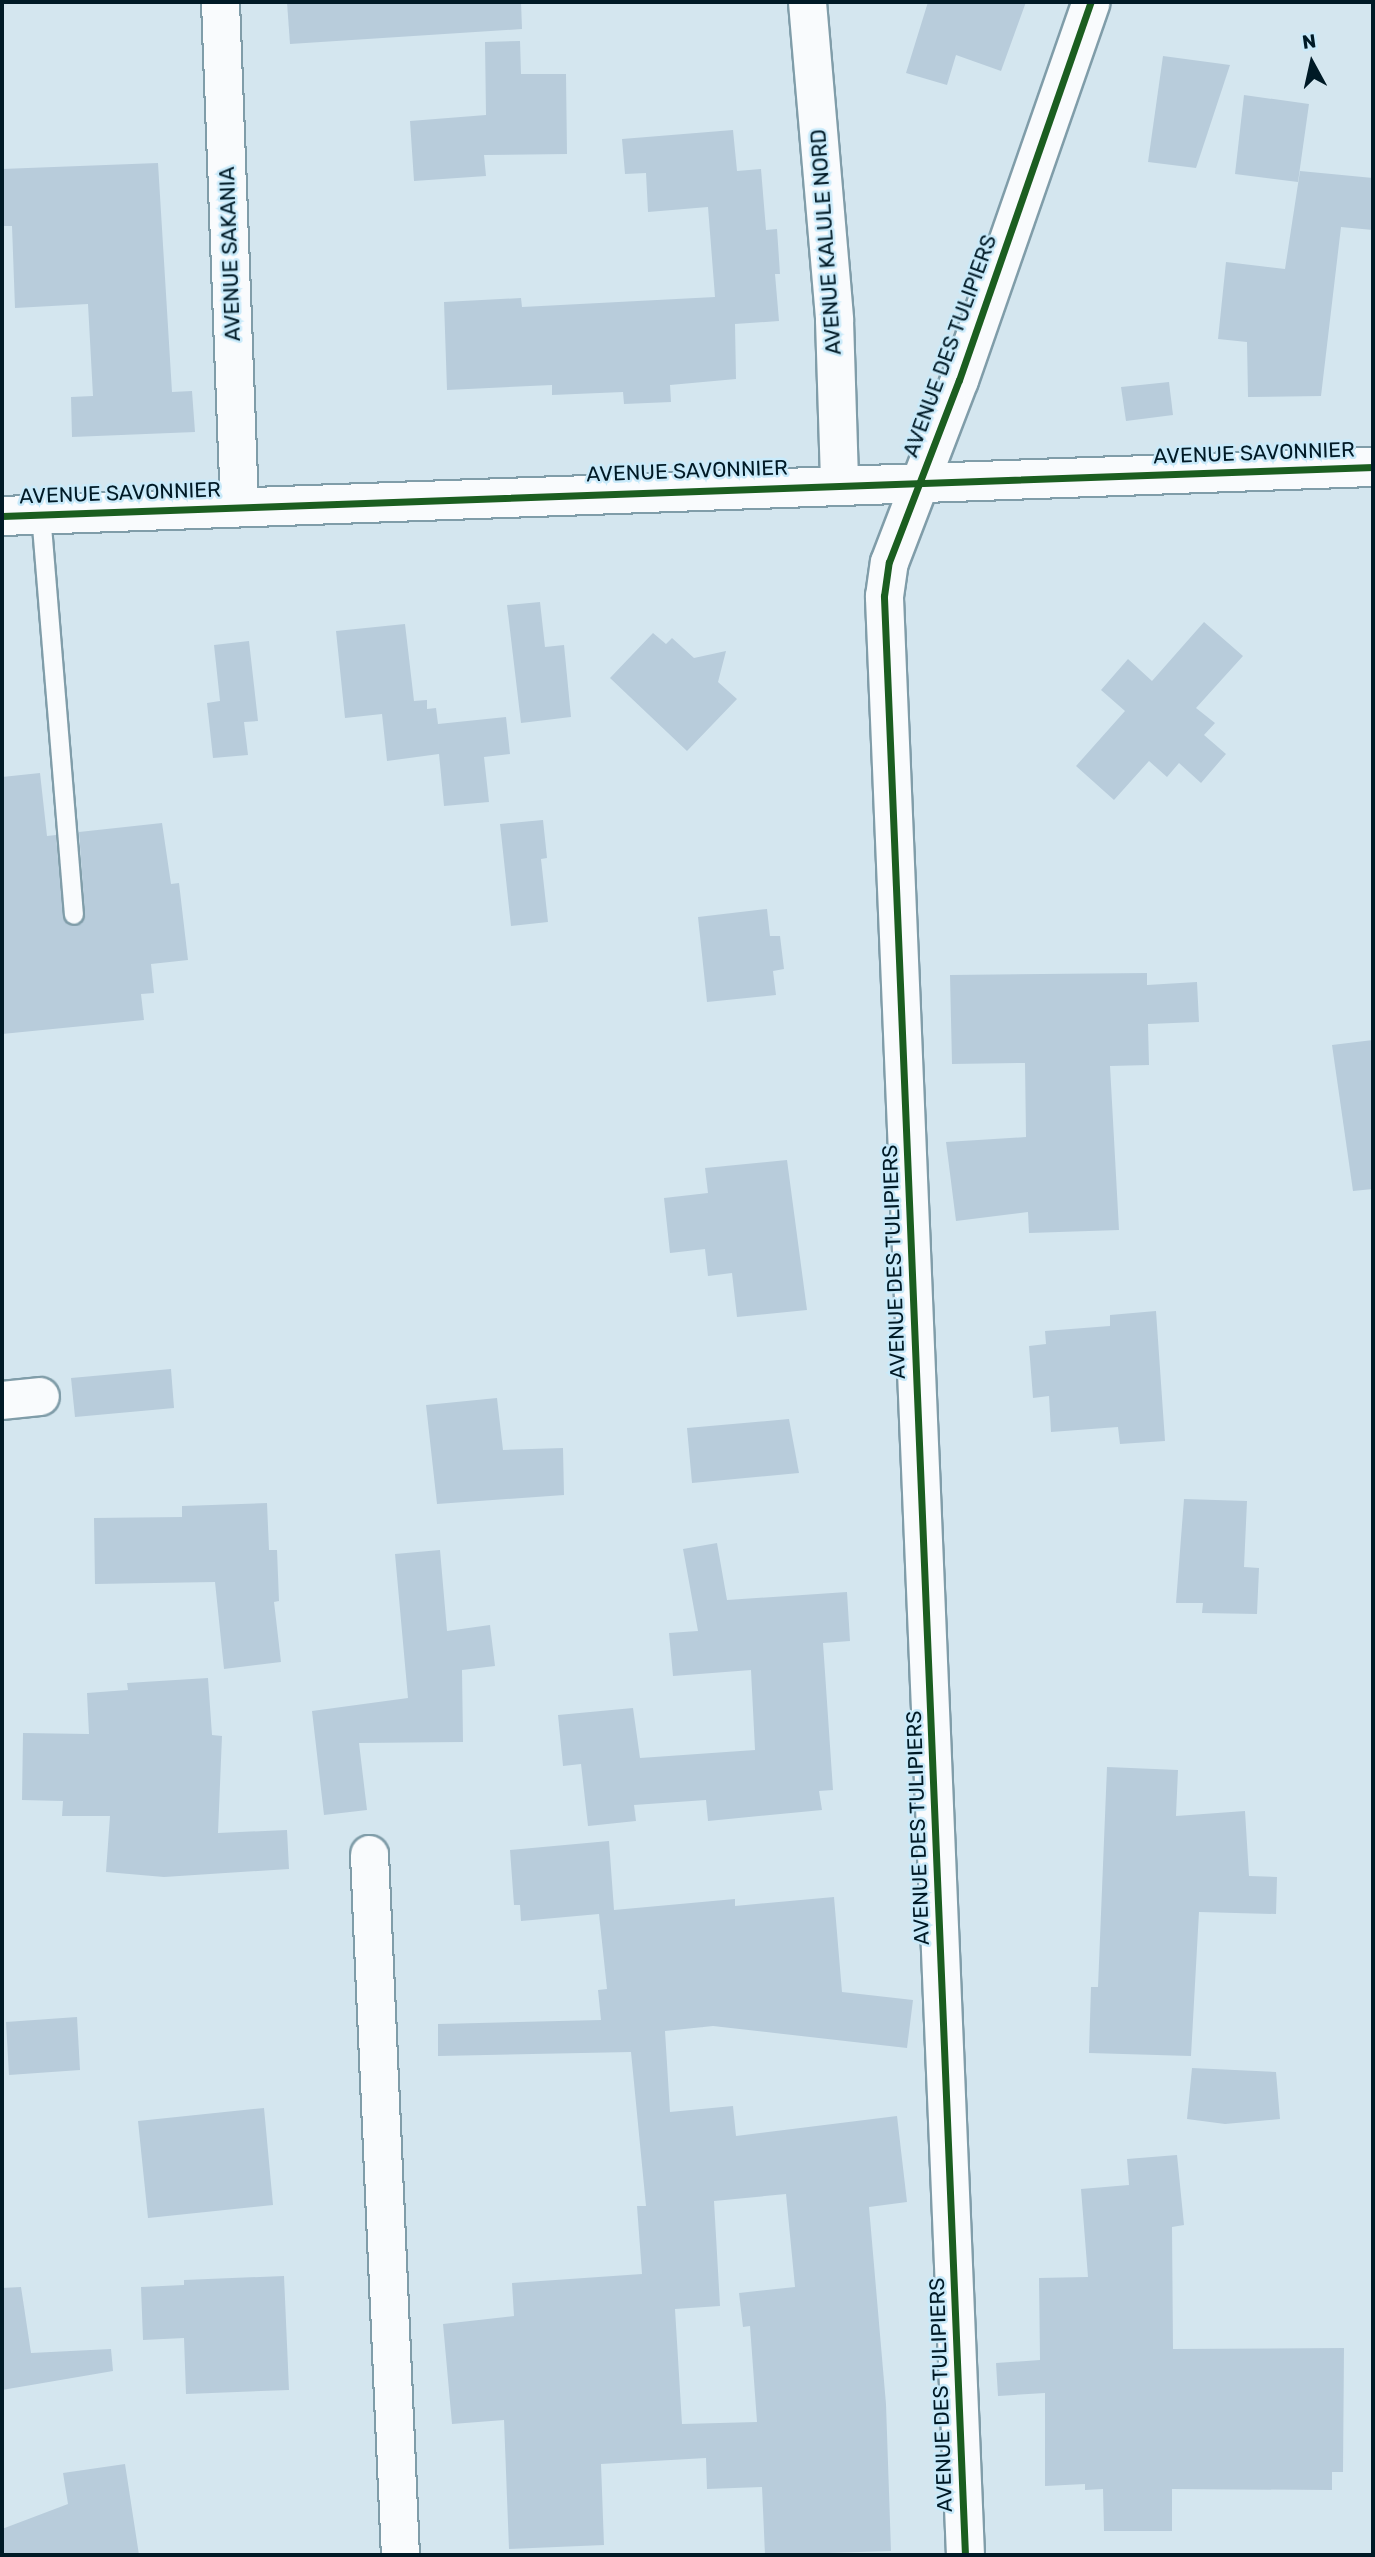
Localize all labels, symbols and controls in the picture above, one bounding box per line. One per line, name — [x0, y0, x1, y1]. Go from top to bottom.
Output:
north arrow — [1277, 28, 1347, 98]
text: N — [1301, 29, 1317, 54]
street label: AVENUE KALULE NORD — [806, 128, 846, 356]
street label: AVENUE SAKANIA — [214, 166, 246, 342]
street label: AVENUE DES TULIPIERS — [898, 231, 1002, 461]
street label: AVENUE SAVONNIER — [1153, 437, 1355, 469]
street label: AVENUE SAVONNIER — [586, 455, 788, 487]
street label: AVENUE SAVONNIER — [19, 477, 221, 509]
street label: AVENUE DES TULIPIERS — [877, 1144, 911, 1380]
street label: AVENUE DES TULIPIERS — [901, 1710, 935, 1946]
street label: AVENUE DES TULIPIERS — [924, 2277, 958, 2513]

